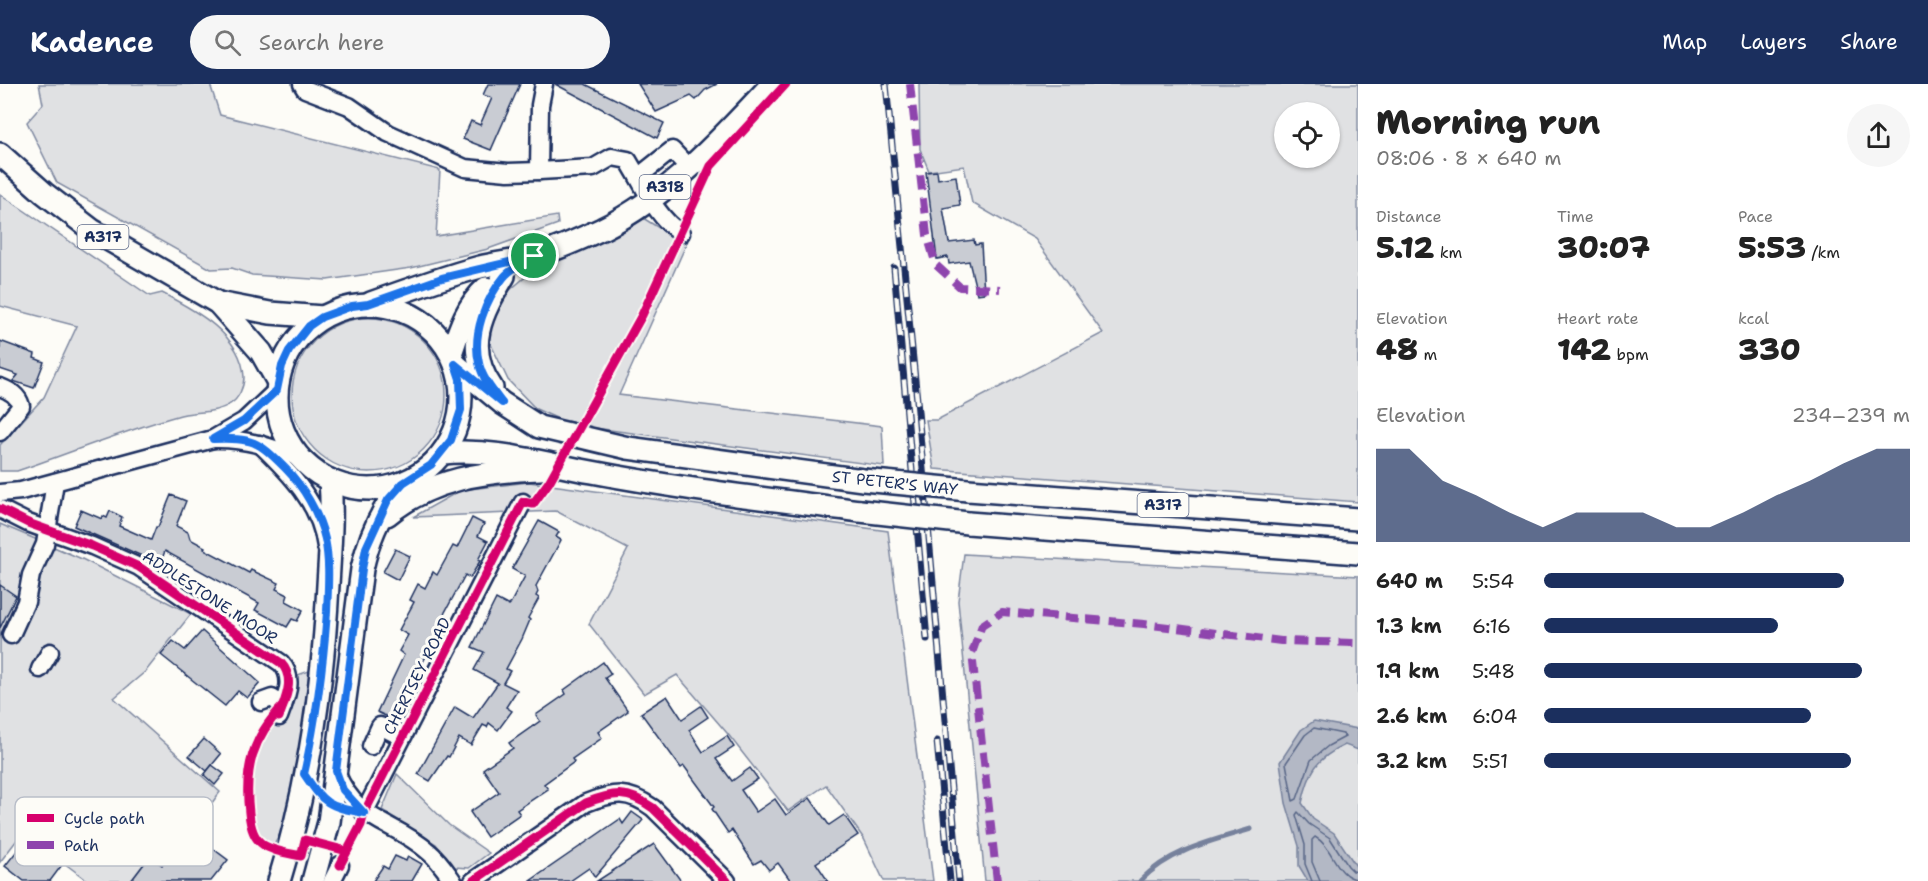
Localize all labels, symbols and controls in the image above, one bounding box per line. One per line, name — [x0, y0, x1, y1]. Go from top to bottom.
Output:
search box — [190, 15, 610, 69]
text: Kadence — [30, 23, 154, 61]
icon: search — [211, 26, 244, 59]
text: Search here — [259, 28, 385, 57]
text: Map — [1662, 28, 1707, 56]
text: Layers — [1740, 28, 1807, 56]
text: Share — [1840, 28, 1898, 56]
text: Morning run — [1376, 100, 1600, 145]
map controls — [1274, 102, 1340, 168]
button: locate — [1274, 102, 1340, 168]
button: share — [1847, 104, 1910, 167]
text: 08:06 · 8 × 640 m — [1376, 145, 1561, 171]
road number: A318 — [640, 175, 690, 199]
text: Distance — [1376, 206, 1442, 227]
text: Time — [1557, 206, 1594, 227]
text: Pace — [1738, 206, 1773, 227]
road number: A317 — [78, 225, 128, 249]
text: 5.12 — [1376, 227, 1434, 268]
text: 30:07 — [1557, 227, 1650, 268]
text: 5:53 — [1738, 227, 1806, 268]
pin — [508, 230, 559, 281]
icon: arrive — [517, 239, 550, 272]
text: km — [1434, 242, 1462, 263]
text: /km — [1806, 242, 1840, 263]
text: Elevation — [1376, 308, 1448, 329]
text: Heart rate — [1557, 308, 1639, 329]
text: kcal — [1738, 308, 1769, 329]
text: 48 — [1376, 329, 1418, 370]
text: 142 — [1557, 329, 1611, 370]
text: 330 — [1738, 329, 1801, 370]
text: m — [1418, 344, 1437, 365]
text: bpm — [1611, 344, 1649, 365]
text: Elevation — [1376, 402, 1466, 428]
text: 234–239 m — [1792, 402, 1910, 428]
street label: ST PETER'S WAY — [831, 466, 959, 500]
road number: A317 — [1138, 493, 1188, 517]
street label: ADDLESTONE MOOR — [139, 546, 281, 648]
text: 640 m — [1376, 568, 1443, 594]
text: 5:54 — [1472, 568, 1514, 594]
text: 1.3 km — [1376, 613, 1442, 639]
text: 6:16 — [1472, 613, 1511, 639]
street label: CHERTSEY ROAD — [378, 614, 456, 738]
text: 1.9 km — [1376, 658, 1439, 684]
text: 5:48 — [1472, 658, 1515, 684]
text: 2.6 km — [1376, 703, 1447, 729]
text: 6:04 — [1472, 703, 1518, 729]
text: 3.2 km — [1376, 748, 1447, 774]
text: 5:51 — [1472, 748, 1508, 774]
legend — [15, 797, 213, 866]
text: Cycle path — [64, 808, 145, 829]
text: Path — [64, 835, 99, 856]

